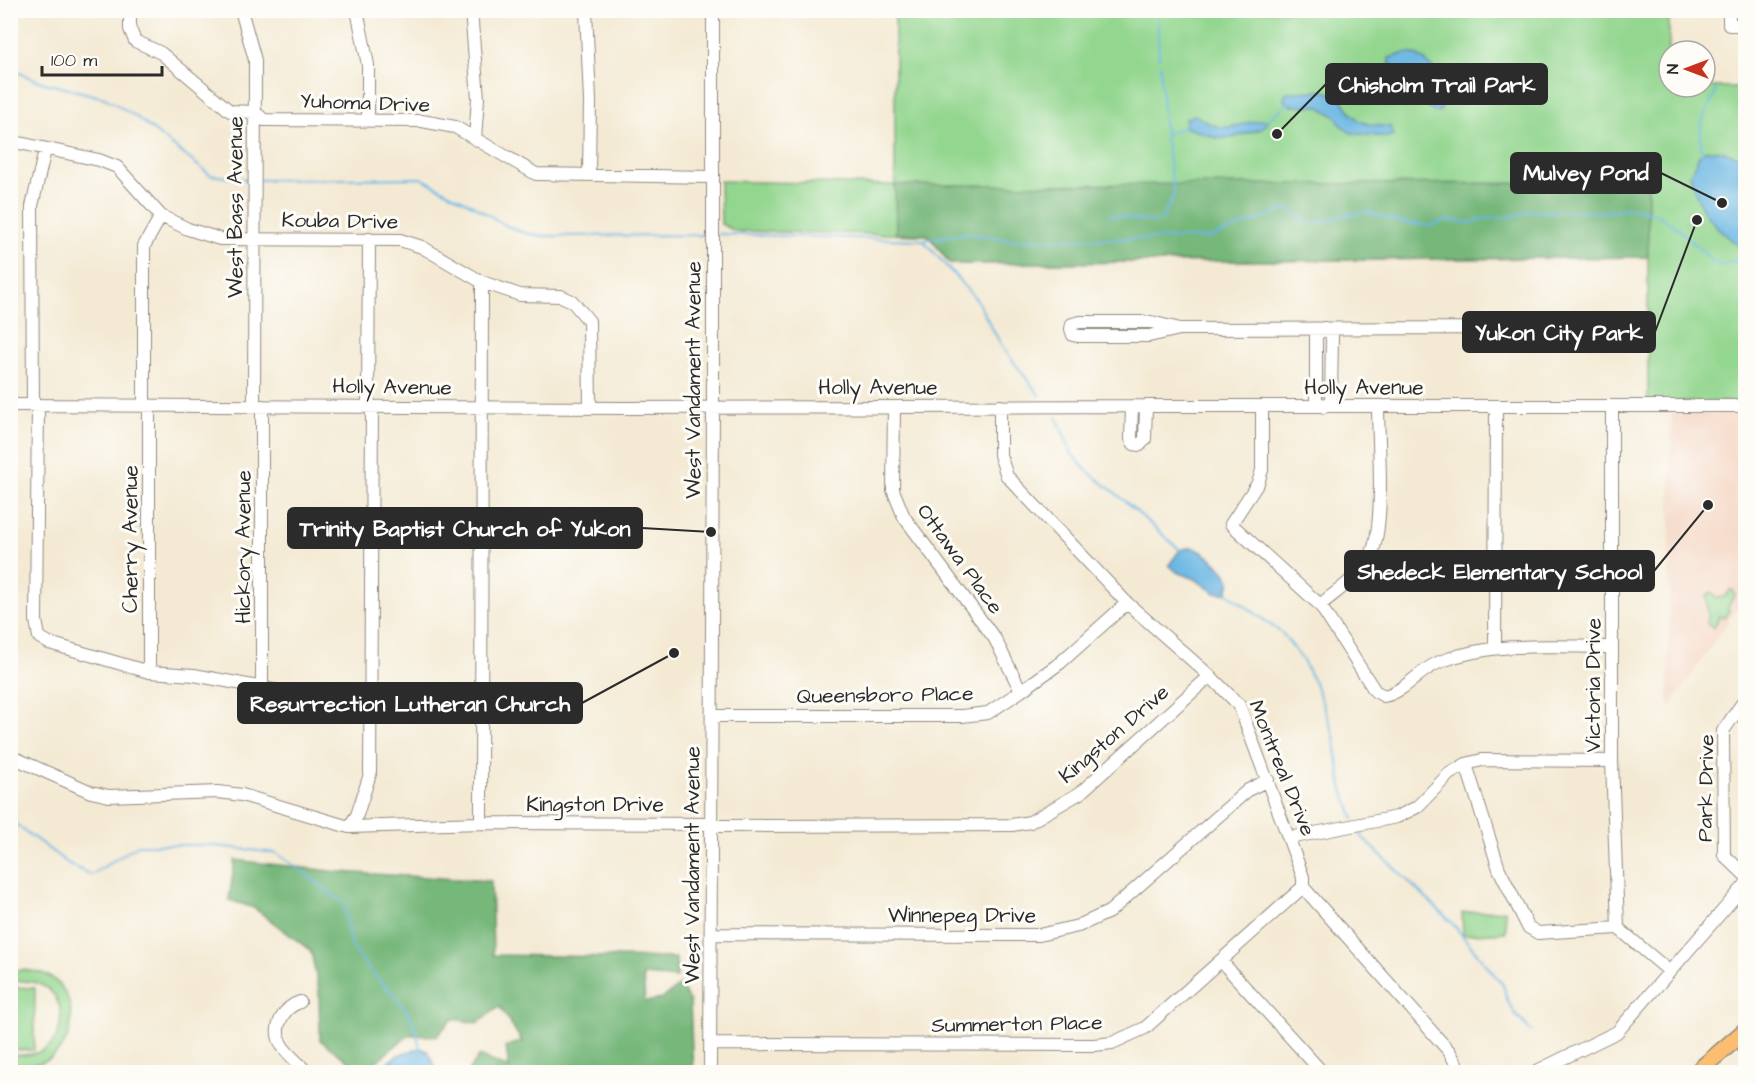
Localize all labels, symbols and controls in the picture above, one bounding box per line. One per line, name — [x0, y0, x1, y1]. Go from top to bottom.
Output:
scale bar — [42, 39, 162, 77]
north arrow — [1657, 39, 1717, 99]
text: 100 m — [51, 48, 97, 73]
callout: Chisholm Trail Park — [1326, 64, 1547, 104]
text: N — [1662, 64, 1684, 74]
text: Chisholm Trail Park — [1338, 70, 1536, 101]
street label: Yuhoma Drive — [299, 86, 431, 120]
street label: West Bass Avenue — [221, 116, 250, 298]
callout: Mulvey Pond — [1511, 153, 1661, 193]
text: Mulvey Pond — [1523, 158, 1650, 191]
street label: Kouba Drive — [281, 205, 399, 237]
street label: West Vandament Avenue — [679, 261, 708, 499]
callout: Yukon City Park — [1463, 312, 1655, 352]
text: Yukon City Park — [1475, 318, 1644, 351]
street label: Holly Avenue — [332, 371, 452, 405]
street label: Holly Avenue — [818, 373, 938, 404]
street label: Holly Avenue — [1304, 373, 1424, 404]
street label: Cherry Avenue — [116, 465, 147, 613]
street label: Hickory Avenue — [229, 470, 260, 624]
street label: Ottawa Place — [910, 498, 1010, 620]
callout: Trinity Baptist Church of Yukon — [288, 508, 642, 548]
text: Trinity Baptist Church of Yukon — [299, 514, 630, 547]
callout: Shedeck Elementary School — [1345, 551, 1654, 591]
text: Shedeck Elementary School — [1356, 557, 1643, 590]
street label: Victoria Drive — [1579, 618, 1608, 752]
street label: Kingston Drive — [1053, 678, 1177, 792]
street label: Queensboro Place — [796, 679, 974, 711]
callout: Resurrection Lutheran Church — [238, 683, 582, 723]
text: Resurrection Lutheran Church — [250, 689, 571, 720]
street label: Montreal Drive — [1242, 696, 1322, 840]
street label: Park Drive — [1691, 734, 1721, 842]
street label: West Vandament Avenue — [678, 746, 707, 984]
street label: Kingston Drive — [526, 790, 664, 821]
street label: Winnepeg Drive — [888, 901, 1036, 932]
street label: Summerton Place — [931, 1008, 1103, 1040]

